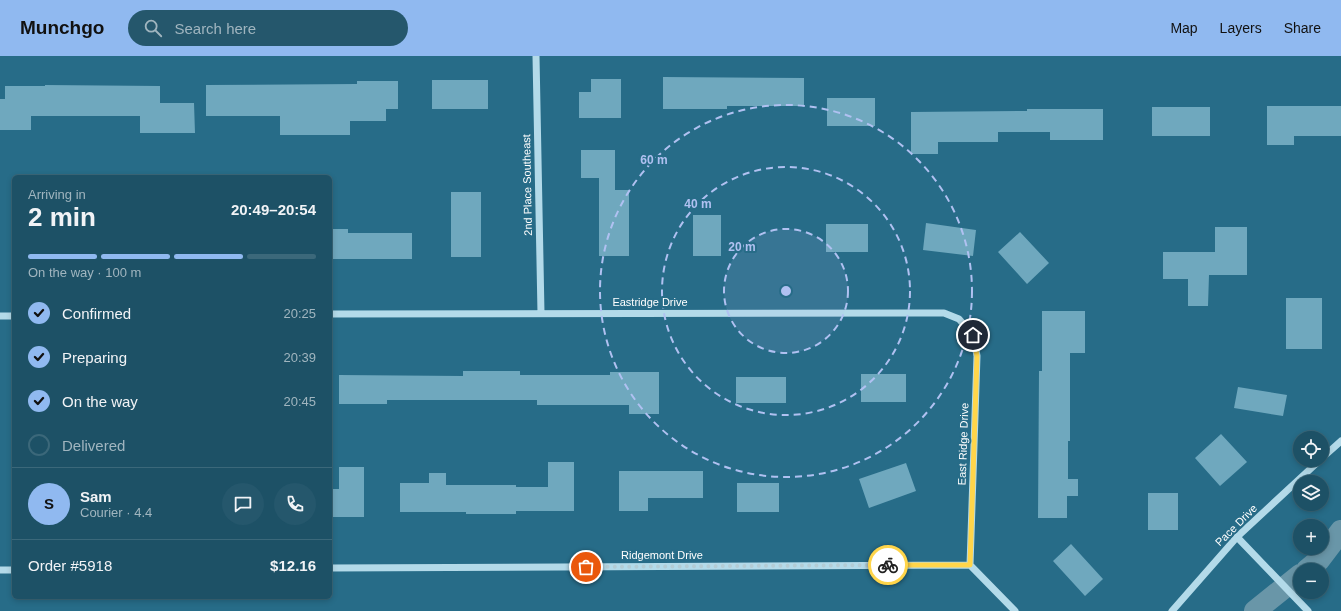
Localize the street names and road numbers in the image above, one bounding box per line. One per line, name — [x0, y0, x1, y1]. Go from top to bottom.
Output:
street label: 2nd Place Southeast — [520, 134, 534, 236]
street label: Eastridge Drive — [612, 296, 688, 308]
street label: East Ridge Drive — [956, 403, 970, 485]
street label: Pace Drive — [1213, 502, 1259, 548]
street label: Ridgemont Drive — [621, 549, 703, 561]

